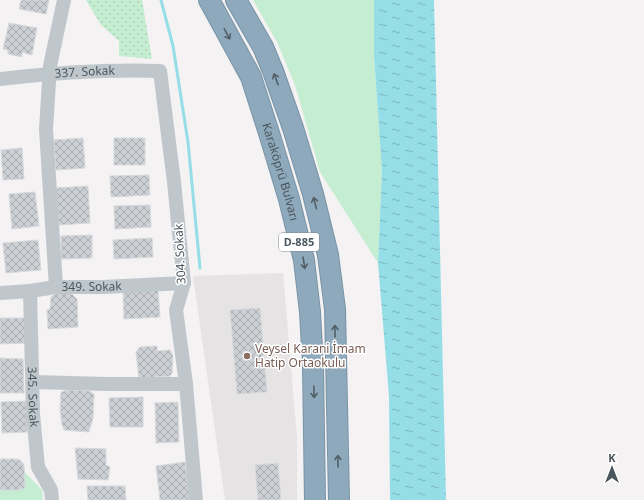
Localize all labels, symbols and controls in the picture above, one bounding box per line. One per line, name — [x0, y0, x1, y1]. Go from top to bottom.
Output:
one-way arrow — [224, 28, 232, 40]
street label: 337. Sokak — [54, 62, 116, 82]
one-way arrow — [272, 73, 279, 86]
street label: Karaköprü Bulvarı — [258, 120, 303, 223]
one-way arrow — [311, 197, 318, 210]
street label: 304. Sokak — [169, 223, 190, 285]
road number: D-885 — [279, 233, 319, 251]
one-way arrow — [300, 256, 308, 269]
street label: 349. Sokak — [61, 277, 123, 295]
one-way arrow — [332, 325, 339, 338]
place label: Veysel Karani İmam Hatip Ortaokulu — [255, 340, 366, 371]
marker: Veysel Karani İmam Hatip Ortaokulu — [242, 351, 252, 361]
street label: 345. Sokak — [24, 367, 43, 428]
one-way arrow — [310, 385, 317, 398]
north arrow — [592, 448, 632, 488]
text: K — [608, 450, 616, 465]
one-way arrow — [335, 455, 342, 468]

